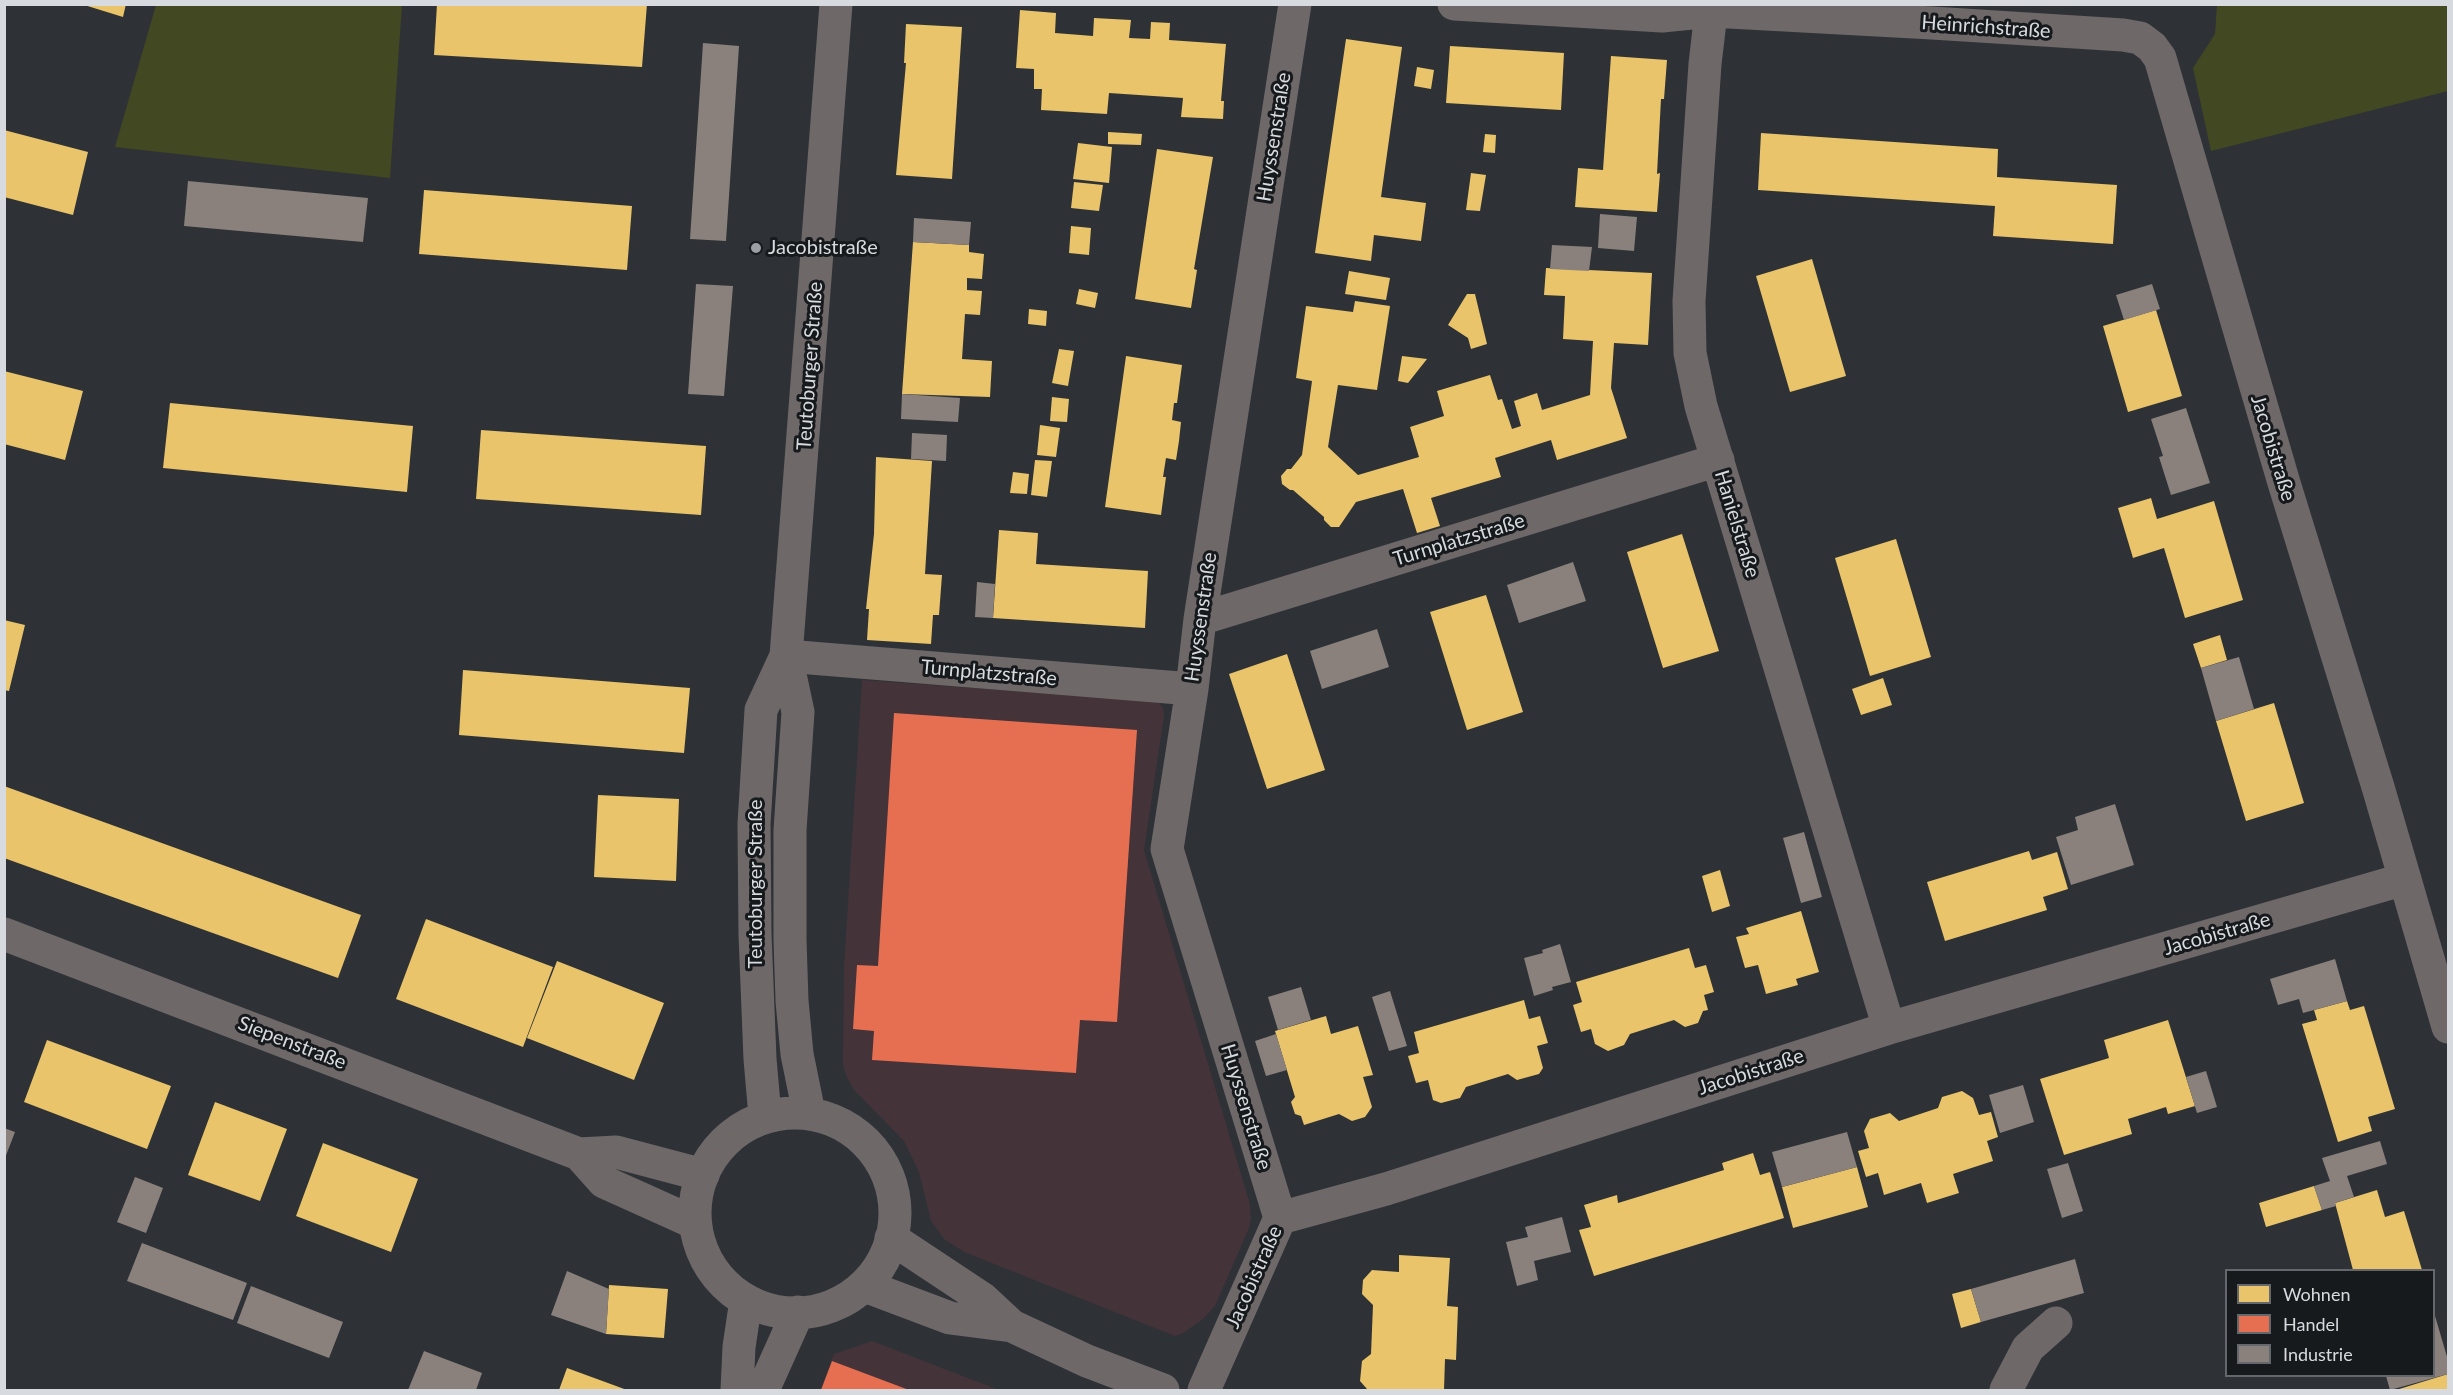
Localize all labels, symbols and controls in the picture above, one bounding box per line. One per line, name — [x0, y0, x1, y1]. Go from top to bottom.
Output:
street label: Heinrichstraße — [1921, 11, 2051, 43]
street label: Huyssenstraße — [1252, 71, 1296, 203]
place label: Jacobistraße — [768, 236, 878, 260]
marker: Jacobistraße — [749, 241, 763, 255]
street label: Teutoburger Straße — [792, 281, 828, 451]
street label: Jacobistraße — [2245, 392, 2301, 504]
street label: Hanielstraße — [1709, 467, 1765, 581]
street label: Turnplatzstraße — [1390, 509, 1528, 571]
street label: Huyssenstraße — [1180, 551, 1222, 683]
street label: Turnplatzstraße — [920, 655, 1058, 691]
street label: Teutoburger Straße — [744, 800, 768, 968]
street label: Jacobistraße — [2161, 907, 2273, 961]
street label: Siepenstraße — [234, 1011, 350, 1075]
street label: Huyssenstraße — [1215, 1041, 1277, 1173]
street label: Jacobistraße — [1695, 1044, 1807, 1100]
street label: Jacobistraße — [1221, 1222, 1287, 1332]
legend — [2225, 1269, 2435, 1377]
text: Wohnen — [2283, 1283, 2350, 1305]
text: Handel — [2283, 1313, 2339, 1335]
text: Industrie — [2283, 1343, 2353, 1365]

